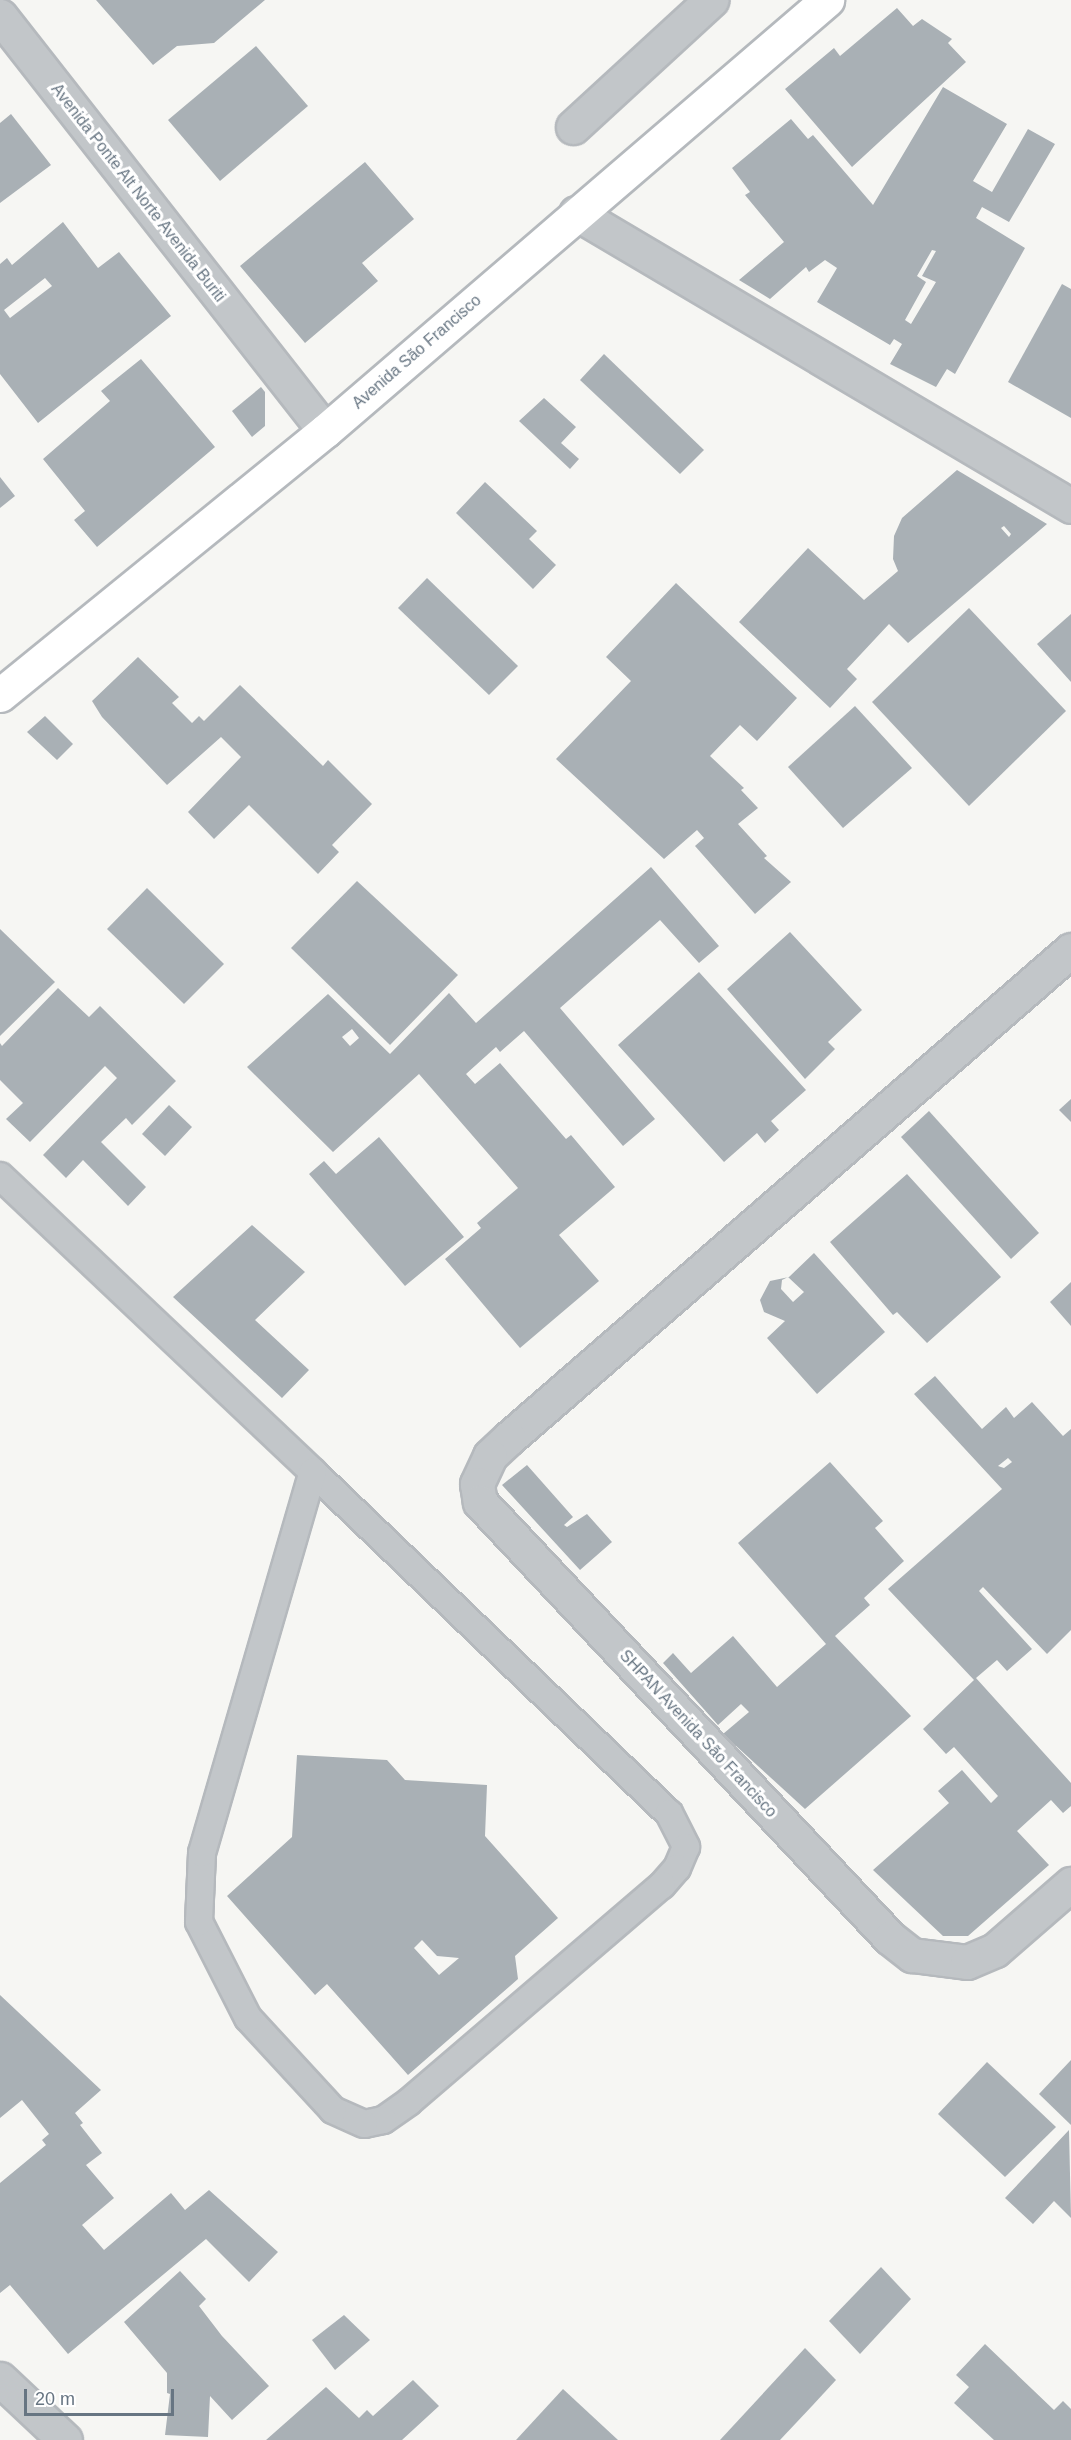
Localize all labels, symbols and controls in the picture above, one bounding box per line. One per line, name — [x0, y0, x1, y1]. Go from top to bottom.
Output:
street label: Avenida Ponte Alt Norte Avenida Buriti — [46, 79, 230, 307]
street label: Avenida São Francisco — [349, 291, 485, 413]
street label: SHPAN Avenida São Francisco — [615, 1646, 781, 1822]
scale bar — [27, 2377, 177, 2415]
text: 20 m — [35, 2389, 75, 2409]

